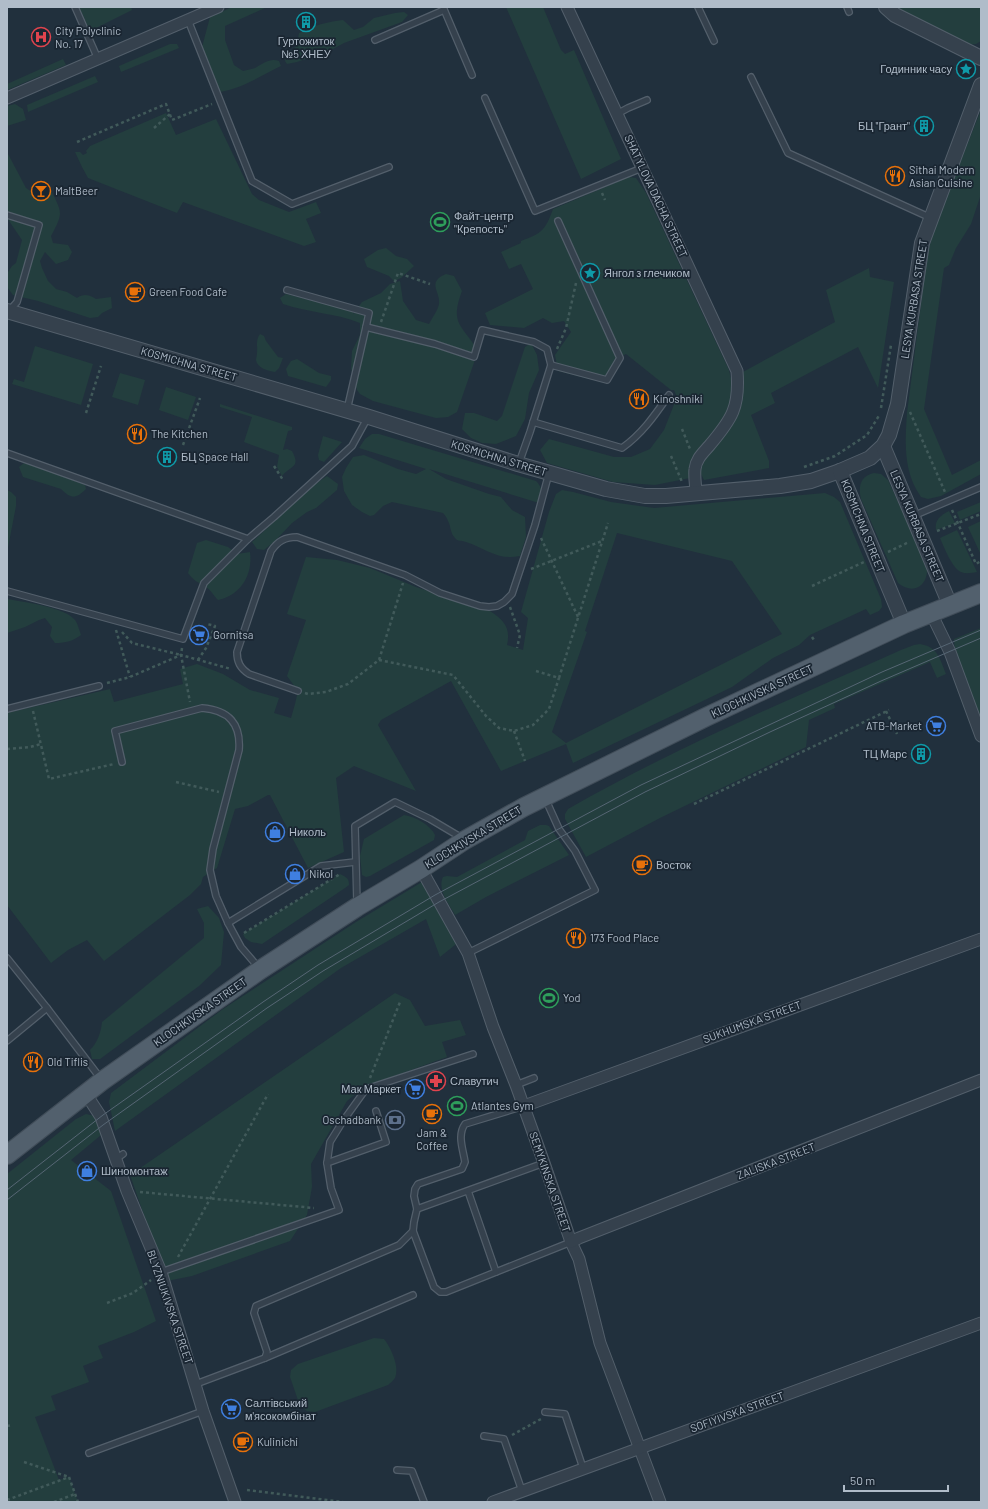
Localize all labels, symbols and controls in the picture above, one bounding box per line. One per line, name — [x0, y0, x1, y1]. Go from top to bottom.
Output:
building icon: Гуртожиток №5 ХНЕУ — [295, 11, 317, 33]
place label: City Polyclinic No. 17 — [55, 24, 121, 50]
hospital icon: City Polyclinic No. 17 — [30, 26, 52, 48]
place label: Гуртожиток №5 ХНЕУ — [278, 34, 335, 60]
place icon: Годинник часу — [955, 58, 977, 80]
place label: Годинник часу — [880, 62, 952, 75]
building icon: БЦ "Грант" — [913, 115, 935, 137]
place label: БЦ "Грант" — [858, 119, 910, 132]
street label: SHATYLOVA DACHA STREET — [622, 132, 691, 259]
place label: Sithai Modern Asian Cuisine — [909, 163, 975, 189]
restaurant icon: Sithai Modern Asian Cuisine — [884, 165, 906, 187]
bar icon: MaltBeer — [30, 180, 52, 202]
place label: MaltBeer — [55, 184, 98, 197]
place label: Файт-центр "Крепость" — [454, 209, 514, 235]
sports icon: Файт-центр "Крепость" — [429, 211, 451, 233]
street label: LESYA KURBASA STREET — [898, 238, 929, 360]
place icon: Янгол з глечиком — [579, 262, 601, 284]
place label: Янгол з глечиком — [604, 266, 690, 279]
cafe icon: Green Food Cafe — [124, 281, 146, 303]
place label: Green Food Cafe — [149, 285, 227, 298]
street label: KOSMICHNA STREET — [140, 344, 239, 383]
restaurant icon: Kinoshniki — [628, 388, 650, 410]
place label: Kinoshniki — [653, 392, 703, 405]
restaurant icon: The Kitchen — [126, 423, 148, 445]
place label: The Kitchen — [151, 427, 208, 440]
street label: KOSMICHNA STREET — [450, 437, 549, 478]
building icon: БЦ Space Hall — [156, 446, 178, 468]
place label: БЦ Space Hall — [181, 450, 248, 463]
street label: LESYA KURBASA STREET — [888, 468, 947, 584]
street label: KOSMICHNA STREET — [839, 477, 888, 574]
supermarket icon: Gornitsa — [188, 624, 210, 646]
place label: Gornitsa — [213, 628, 253, 641]
street label: KLOCHKIVSKA STREET — [709, 661, 815, 720]
supermarket icon: ATB-Market — [925, 715, 947, 737]
place label: ATB-Market — [866, 719, 922, 732]
building icon: ТЦ Марс — [910, 743, 932, 765]
place label: ТЦ Марс — [863, 747, 907, 760]
street label: KLOCHKIVSKA STREET — [422, 802, 524, 871]
shop icon: Николь — [264, 821, 286, 843]
place label: Николь — [289, 825, 326, 838]
cafe icon: Восток — [631, 854, 653, 876]
place label: Восток — [656, 858, 691, 871]
shop icon: Nikol — [284, 863, 306, 885]
place label: Nikol — [309, 867, 333, 880]
restaurant icon: 173 Food Place — [565, 927, 587, 949]
place label: 173 Food Place — [590, 931, 659, 944]
street label: KLOCHKIVSKA STREET — [151, 975, 249, 1049]
sports icon: Yod — [538, 987, 560, 1009]
place label: Yod — [563, 991, 581, 1004]
street label: SUKHUMSKA STREET — [701, 998, 803, 1045]
restaurant icon: Old Tiflis — [22, 1051, 44, 1073]
place label: Old Tiflis — [47, 1055, 88, 1068]
pharmacy icon: Славутич — [425, 1070, 447, 1092]
place label: Славутич — [450, 1074, 499, 1087]
supermarket icon: Мак Маркет — [404, 1078, 426, 1100]
place label: Мак Маркет — [341, 1082, 401, 1095]
sports icon: Atlantes Gym — [446, 1095, 468, 1117]
place label: Atlantes Gym — [471, 1099, 534, 1112]
cafe icon: Jam & Coffee — [421, 1103, 443, 1125]
bank icon: Oschadbank — [384, 1109, 406, 1131]
place label: Oschadbank — [323, 1113, 381, 1126]
place label: Jam & Coffee — [416, 1126, 448, 1152]
street label: SEMYKINSKA STREET — [527, 1130, 574, 1234]
street label: ZALISKA STREET — [735, 1140, 817, 1181]
shop icon: Шиномонтаж — [76, 1160, 98, 1182]
place label: Шиномонтаж — [101, 1164, 168, 1177]
street label: BLYZNIUKIVSKA STREET — [145, 1248, 196, 1366]
street label: SOFIYIVSKA STREET — [688, 1389, 786, 1435]
place label: Салтівський м'ясокомбінат — [245, 1396, 316, 1422]
supermarket icon: Салтівський м'ясокомбінат — [220, 1398, 242, 1420]
cafe icon: Kulinichi — [232, 1431, 254, 1453]
place label: Kulinichi — [257, 1435, 298, 1448]
scale bar — [844, 1467, 948, 1493]
text: 50 m — [850, 1473, 875, 1487]

